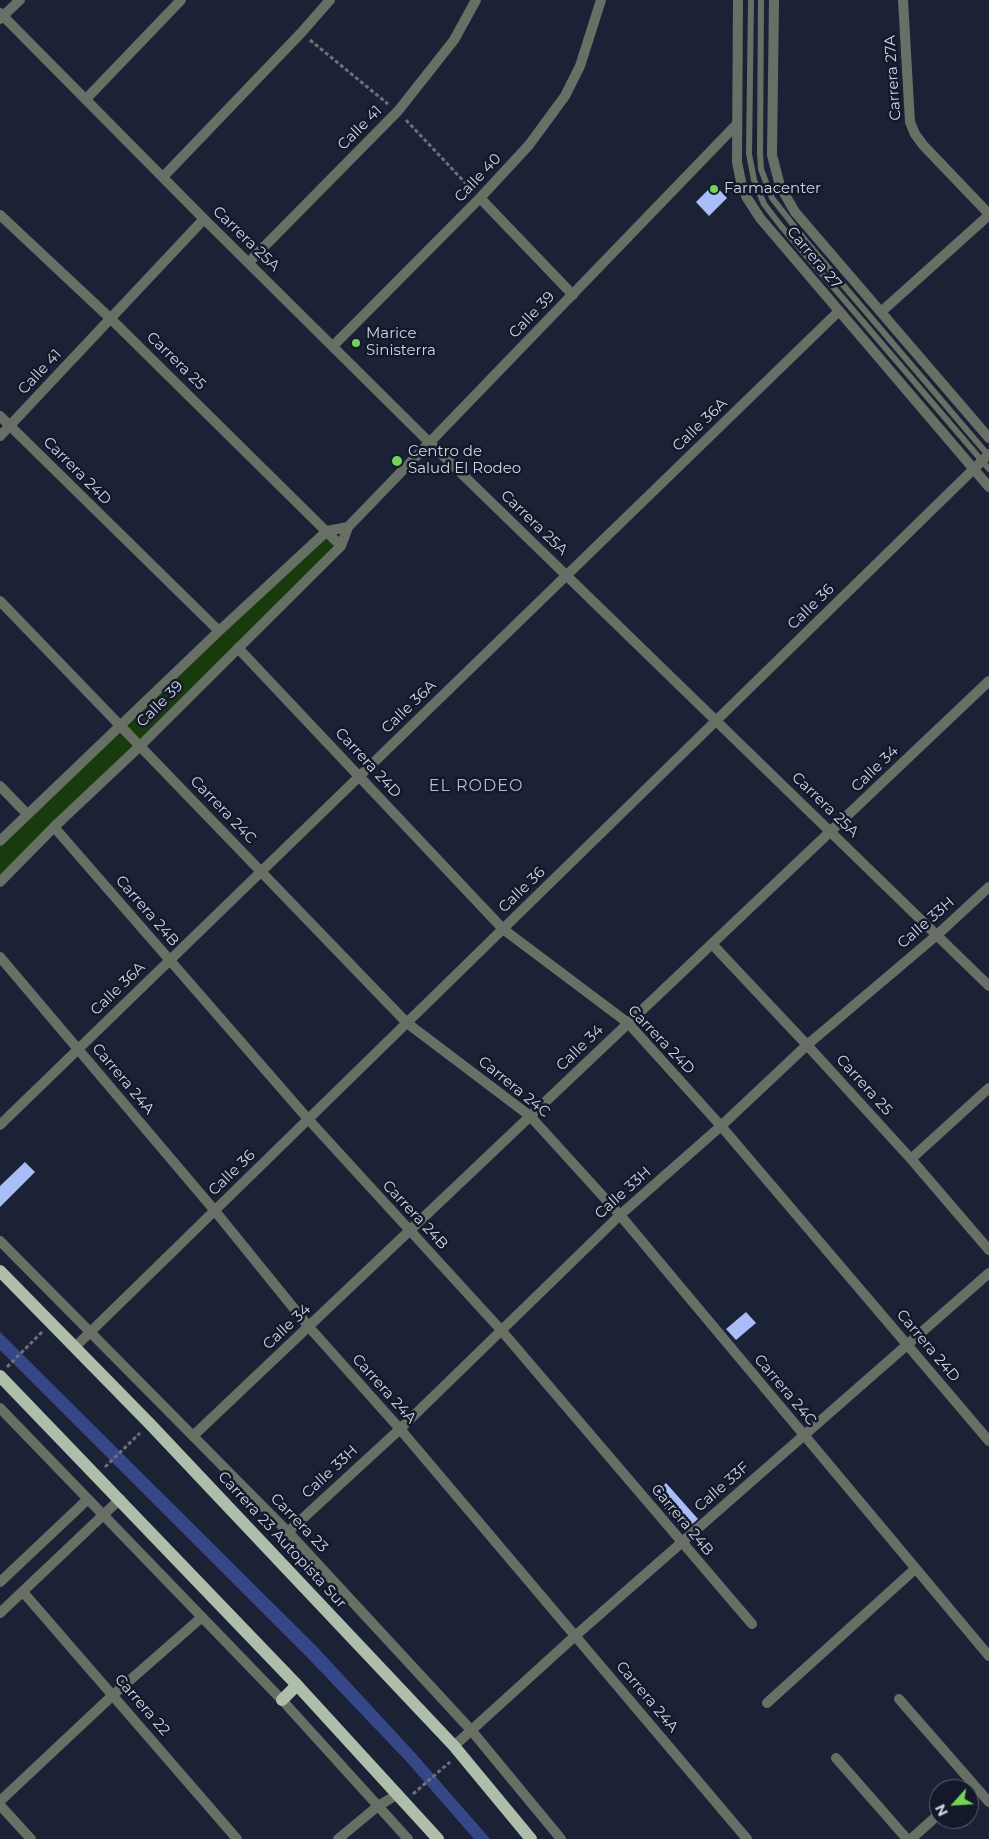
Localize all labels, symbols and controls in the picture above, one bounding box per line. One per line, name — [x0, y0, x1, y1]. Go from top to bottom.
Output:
street label: Carrera 27A — [881, 35, 905, 121]
street label: Calle 41 — [334, 102, 386, 154]
street label: Calle 40 — [451, 150, 505, 206]
place label: Farmacenter — [724, 180, 821, 198]
marker: Farmacenter — [708, 183, 720, 195]
street label: Carrera 25A — [209, 203, 283, 275]
street label: Carrera 27 — [783, 223, 845, 293]
street label: Calle 39 — [505, 288, 559, 342]
place label: Marice Sinisterra — [366, 325, 436, 360]
street label: Carrera 25 — [143, 328, 209, 394]
marker: Marice Sinisterra — [350, 337, 362, 349]
street label: Calle 41 — [15, 346, 65, 398]
street label: Calle 36A — [669, 395, 731, 455]
street label: Carrera 24D — [39, 433, 115, 509]
place label: Centro de Salud El Rodeo — [408, 443, 521, 478]
marker: Centro de Salud El Rodeo — [390, 454, 404, 468]
street label: Carrera 25A — [497, 487, 571, 559]
street label: Calle 36 — [784, 580, 838, 634]
street label: Calle 39 — [133, 677, 187, 731]
street label: Calle 36A — [378, 677, 440, 737]
street label: Carrera 24D — [331, 724, 405, 802]
street label: Calle 34 — [848, 742, 902, 796]
street label: Carrera 25A — [788, 769, 862, 841]
street label: Carrera 24C — [186, 772, 260, 848]
district label: EL RODEO — [428, 776, 524, 796]
street label: Calle 36 — [495, 863, 549, 917]
street label: Carrera 24B — [111, 872, 183, 950]
street label: Calle 33H — [894, 893, 958, 953]
street label: Calle 36A — [87, 959, 149, 1019]
street label: Carrera 24D — [624, 1002, 698, 1078]
street label: Calle 34 — [553, 1021, 607, 1075]
street label: Carrera 24A — [88, 1040, 158, 1118]
street label: Carrera 25 — [832, 1051, 896, 1119]
street label: Carrera 24C — [474, 1053, 554, 1121]
street label: Calle 36 — [205, 1146, 259, 1200]
street label: Calle 33H — [591, 1163, 655, 1223]
street label: Carrera 24B — [378, 1177, 452, 1253]
street label: Calle 34 — [259, 1300, 315, 1354]
street label: Carrera 24D — [893, 1306, 963, 1386]
street label: Carrera 24A — [348, 1351, 420, 1427]
street label: Carrera 24C — [750, 1351, 820, 1429]
street label: Calle 33H — [298, 1442, 362, 1502]
street label: Calle 33F — [691, 1458, 753, 1516]
street label: Carrera 23 Autopista Sur — [214, 1468, 350, 1612]
street label: Carrera 24B — [647, 1481, 717, 1559]
street label: Carrera 23 — [266, 1490, 332, 1556]
street label: Carrera 24A — [612, 1658, 682, 1736]
street label: Carrera 22 — [110, 1671, 174, 1739]
north arrow — [929, 1779, 979, 1829]
text: N — [931, 1801, 952, 1819]

